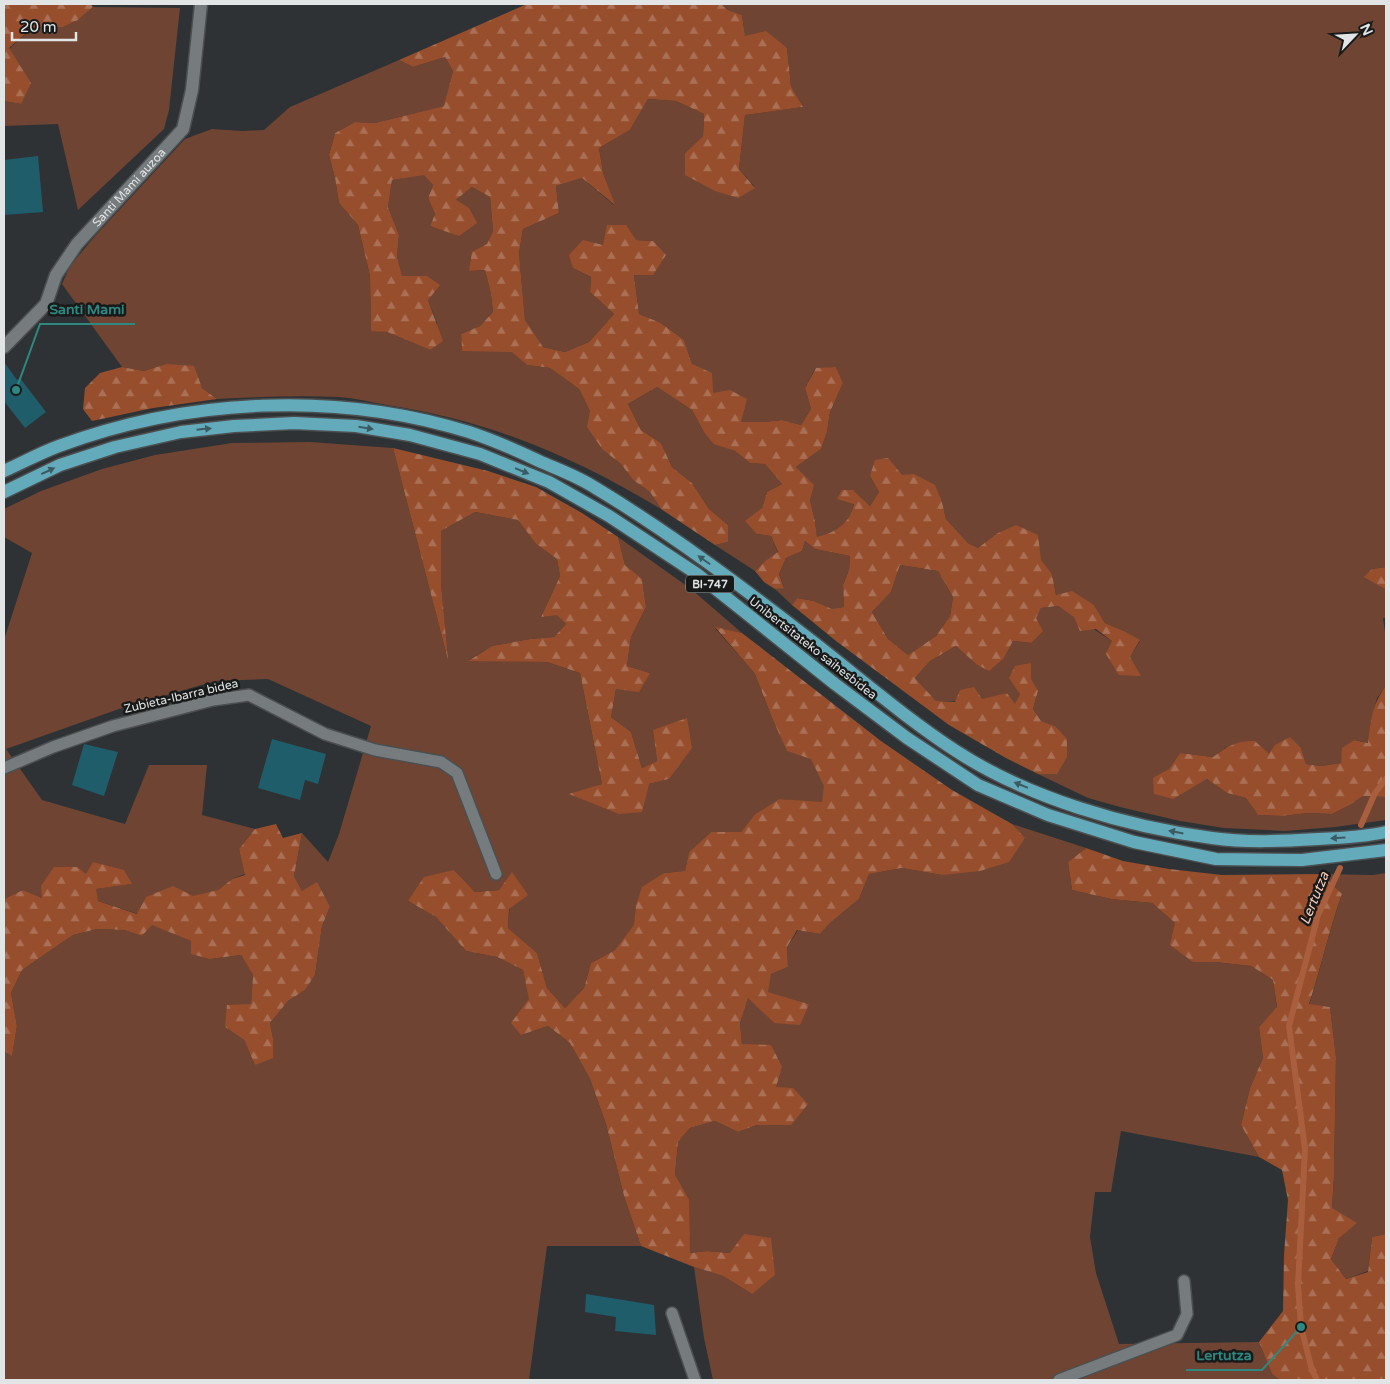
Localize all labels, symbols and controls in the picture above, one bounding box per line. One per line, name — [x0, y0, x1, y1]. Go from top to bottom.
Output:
scale bar — [12, 10, 76, 42]
north arrow — [1330, 10, 1380, 60]
text: 20 m — [20, 18, 57, 36]
text: N — [1356, 21, 1376, 38]
street label: Santi Mami auzoa — [89, 145, 169, 230]
callout: Santi Mami — [40, 295, 135, 324]
text: Santi Mami — [49, 301, 125, 318]
one-way arrow — [359, 424, 375, 432]
one-way arrow — [197, 425, 213, 433]
one-way arrow — [41, 467, 55, 475]
one-way arrow — [515, 467, 530, 475]
one-way arrow — [697, 555, 711, 565]
road number: BI-747 — [686, 576, 734, 592]
street label: Unibertsitateko saihesbidea — [747, 594, 879, 702]
street label: Zubieta-Ibarra bidea — [122, 676, 240, 716]
one-way arrow — [1013, 781, 1028, 789]
one-way arrow — [1168, 827, 1184, 835]
one-way arrow — [1330, 834, 1346, 842]
water label: Lertutza — [1296, 868, 1333, 927]
callout: Lertutza — [1186, 1341, 1262, 1370]
text: Lertutza — [1196, 1347, 1252, 1364]

